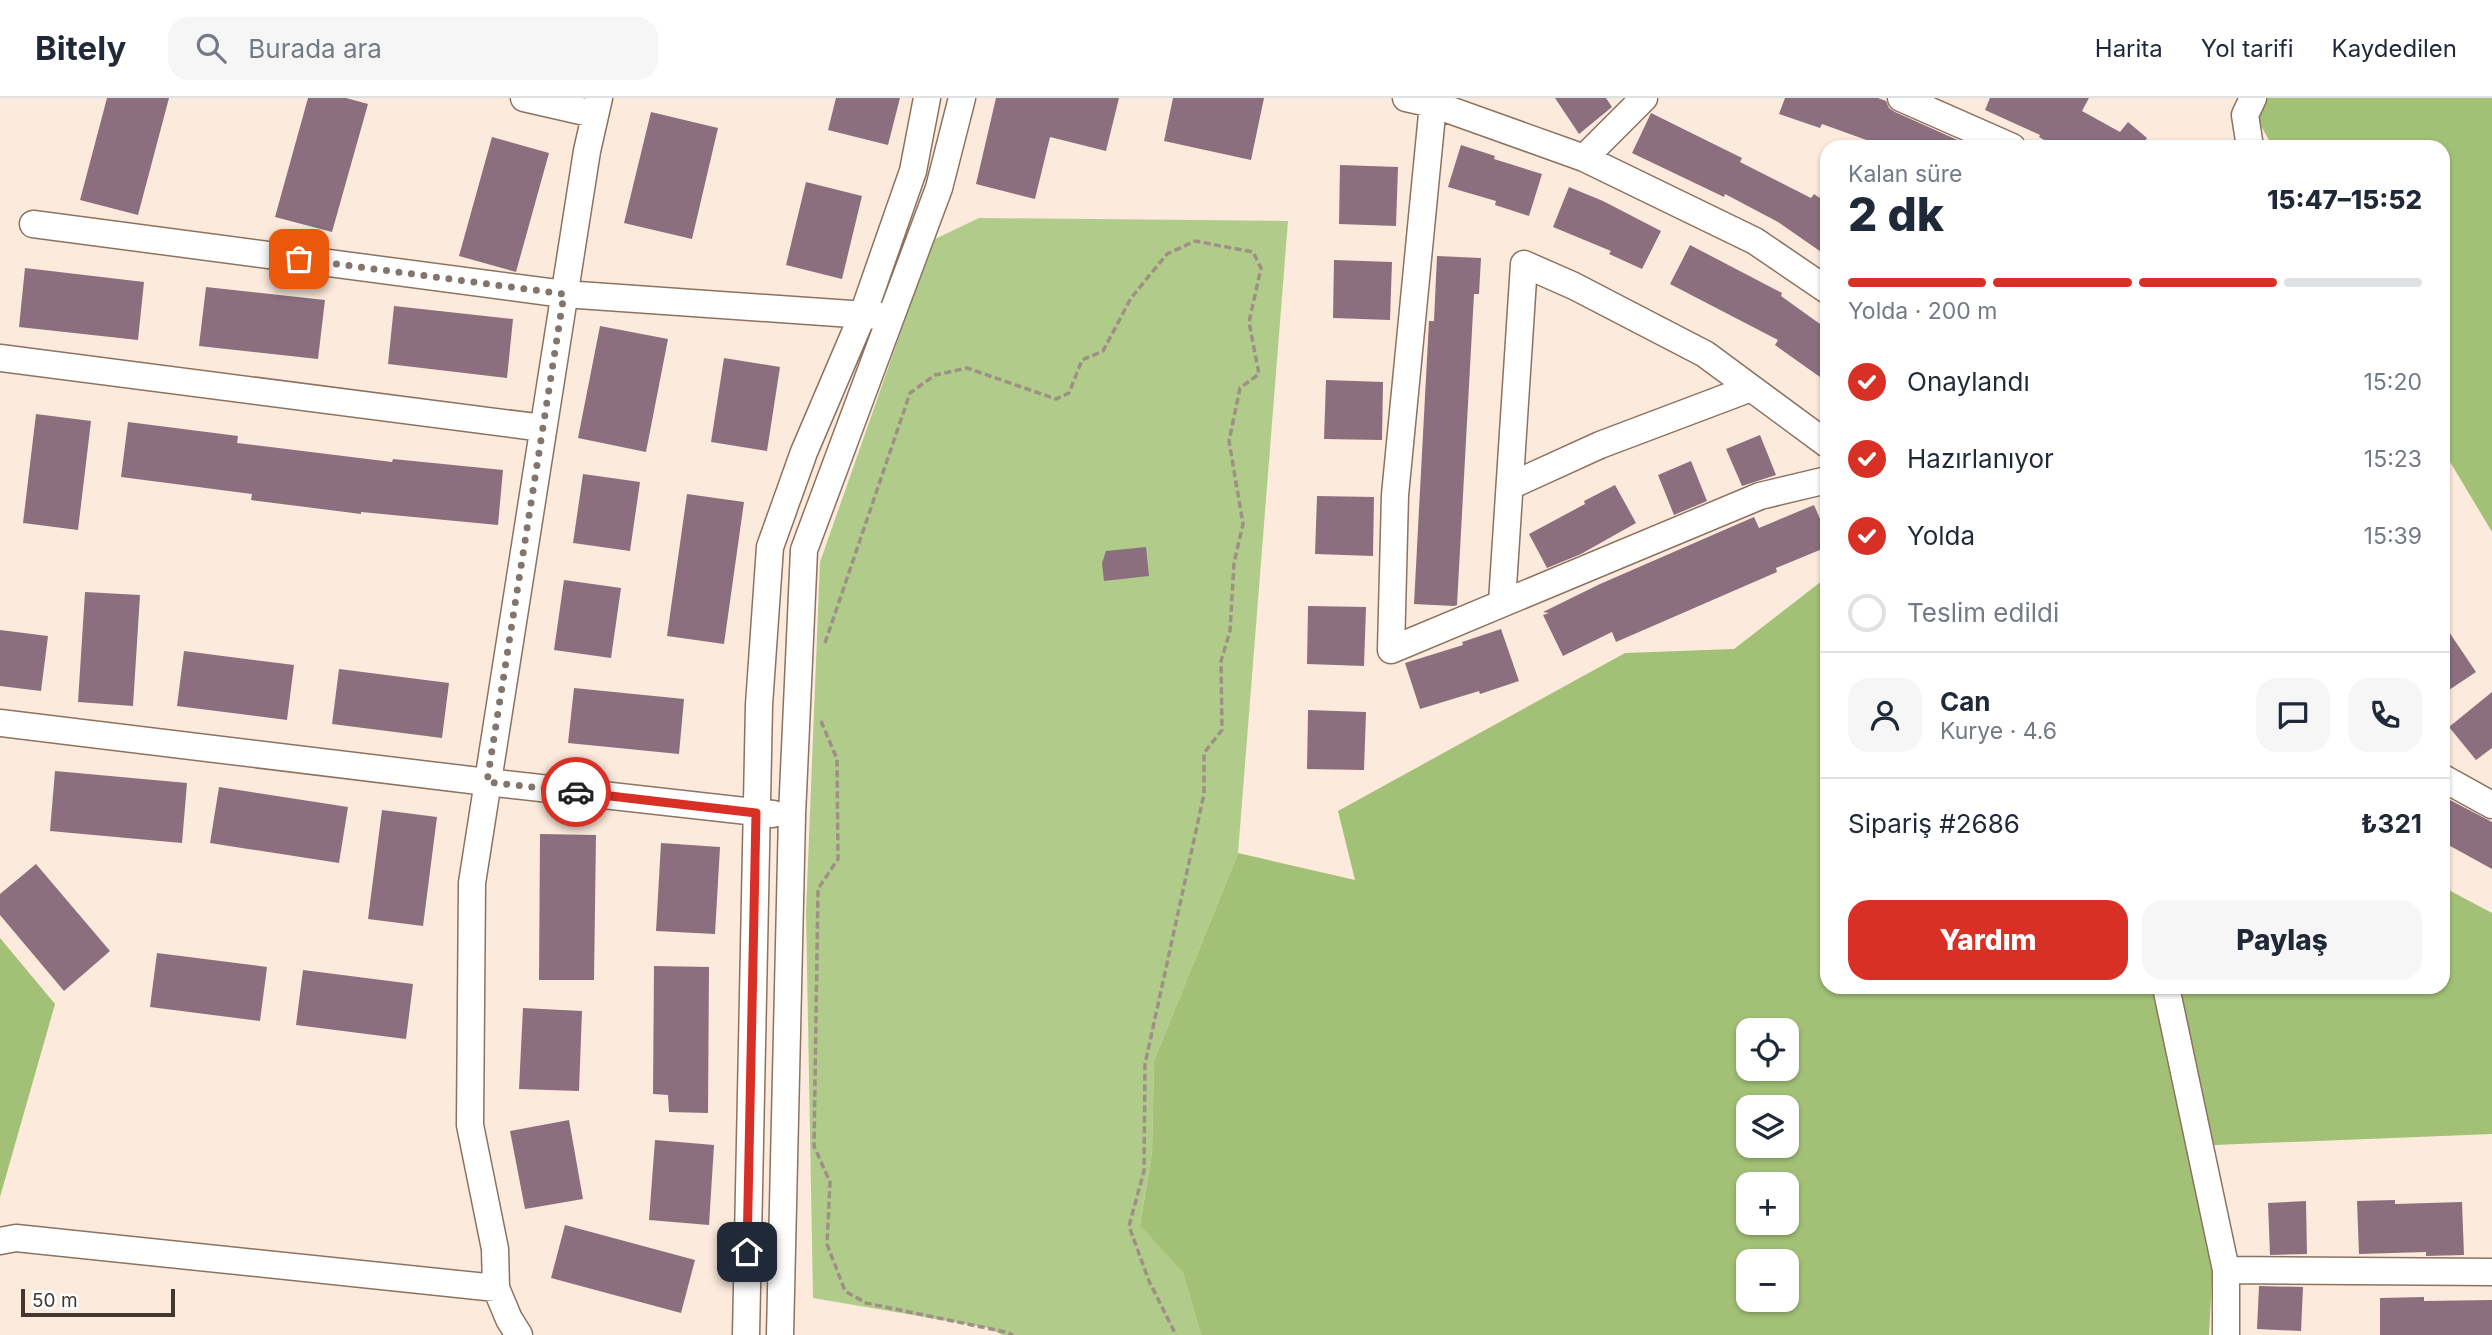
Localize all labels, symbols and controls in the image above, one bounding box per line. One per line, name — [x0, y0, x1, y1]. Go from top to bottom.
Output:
search box — [168, 17, 658, 80]
text: Bitely — [35, 28, 126, 68]
icon: search — [192, 29, 230, 67]
text: Burada ara — [248, 33, 382, 64]
text: Harita — [2095, 34, 2163, 63]
text: Yol tarifi — [2201, 34, 2294, 63]
text: Kaydedilen — [2332, 34, 2457, 63]
text: Kalan süre — [1848, 160, 1962, 188]
text: 15:47–15:52 — [2267, 184, 2422, 215]
text: 2 dk — [1848, 186, 1944, 242]
pin — [269, 229, 329, 289]
icon: bag — [280, 240, 318, 278]
text: Yolda · 200 m — [1848, 297, 1997, 325]
icon: check — [1848, 363, 1886, 401]
text: Onaylandı — [1907, 366, 2030, 397]
text: 15:20 — [2364, 368, 2422, 396]
icon: check — [1848, 440, 1886, 478]
text: Hazırlanıyor — [1907, 443, 2054, 474]
text: 15:23 — [2364, 445, 2422, 473]
icon: check — [1848, 517, 1886, 555]
text: Yolda — [1907, 520, 1975, 551]
text: 15:39 — [2364, 522, 2422, 550]
text: Teslim edildi — [1907, 597, 2059, 628]
button: person — [1848, 678, 1922, 752]
button: chat — [2256, 678, 2330, 752]
button: phone — [2348, 678, 2422, 752]
text: Can — [1940, 686, 1991, 717]
text: Kurye · 4.6 — [1940, 717, 2057, 745]
courier — [541, 757, 611, 827]
icon: car — [557, 773, 595, 811]
text: Sipariş #2686 — [1848, 808, 2020, 839]
text: ₺321 — [2361, 808, 2422, 839]
button: Yardım — [1848, 900, 2128, 980]
button: Paylaş — [2142, 900, 2422, 980]
map controls — [1736, 1018, 1799, 1312]
button: locate — [1736, 1018, 1799, 1081]
button: layers — [1736, 1095, 1799, 1158]
button: + — [1736, 1172, 1799, 1235]
pin — [717, 1222, 777, 1282]
icon: home — [728, 1233, 766, 1271]
button: − — [1736, 1249, 1799, 1312]
scale bar — [21, 1286, 175, 1318]
text: 50 m — [32, 1289, 78, 1312]

